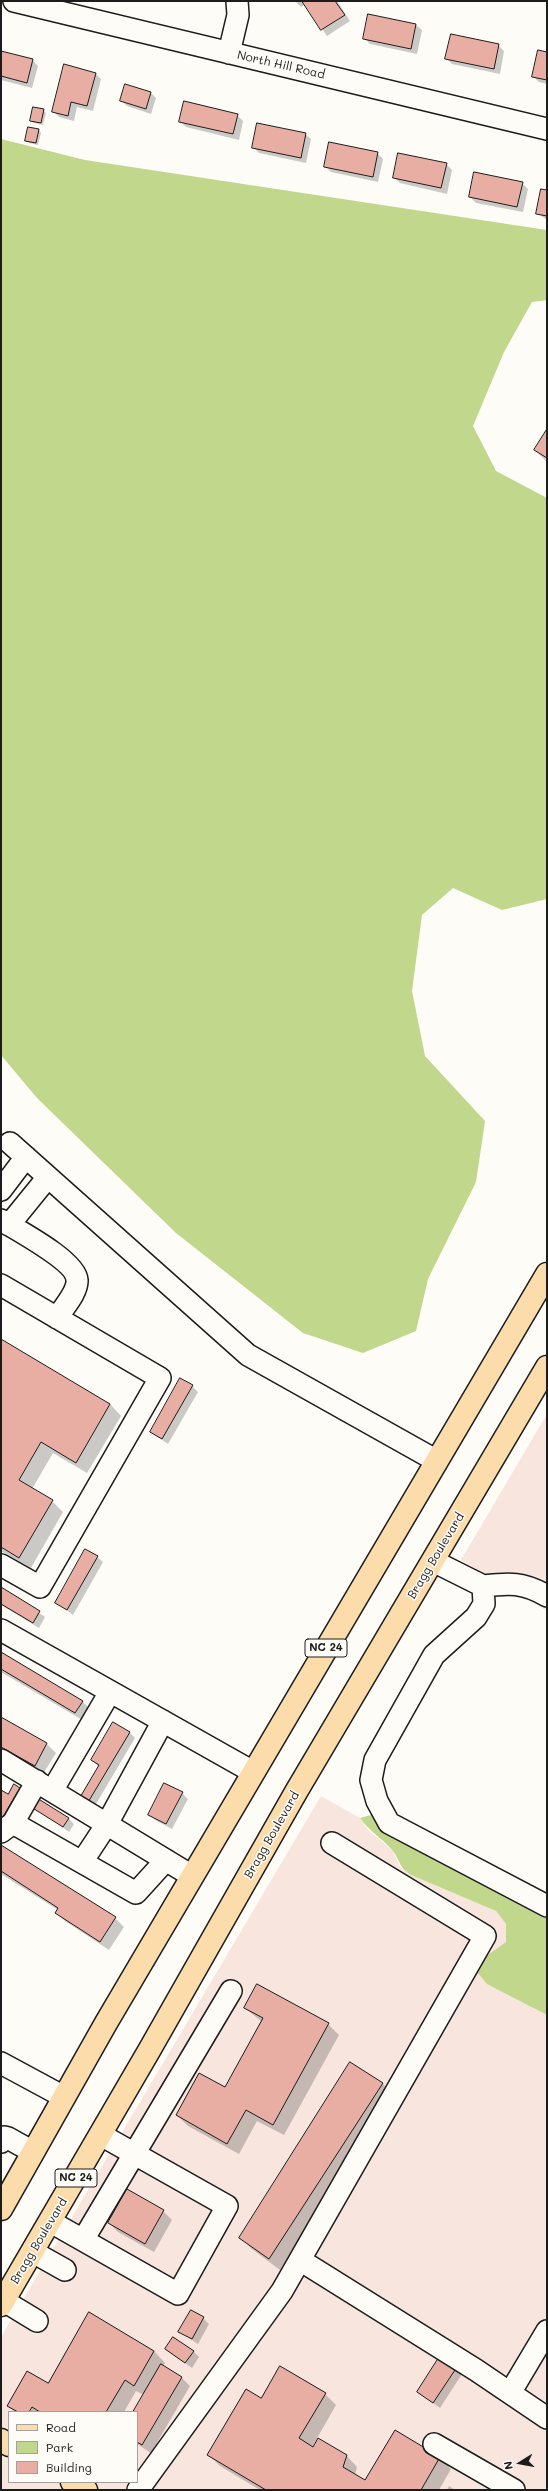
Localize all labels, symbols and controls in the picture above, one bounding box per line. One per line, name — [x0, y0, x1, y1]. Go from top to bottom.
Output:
street label: North Hill Road — [236, 48, 326, 82]
street label: Bragg Boulevard — [405, 1510, 467, 1602]
road number: NC 24 — [305, 1639, 347, 1657]
street label: Bragg Boulevard — [241, 1789, 303, 1881]
road number: NC 24 — [55, 2169, 97, 2187]
street label: Bragg Boulevard — [8, 2195, 70, 2287]
legend — [8, 2411, 138, 2483]
text: Road — [46, 2419, 76, 2435]
text: Park — [46, 2439, 73, 2455]
north arrow — [500, 2443, 540, 2483]
text: Building — [46, 2459, 92, 2475]
text: N — [500, 2460, 516, 2471]

